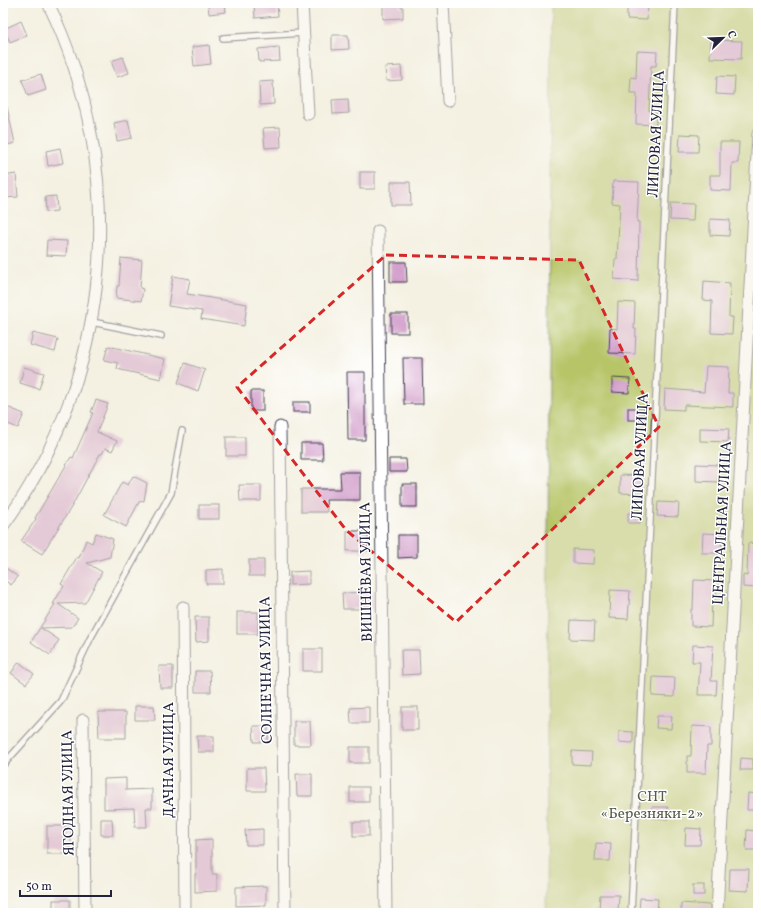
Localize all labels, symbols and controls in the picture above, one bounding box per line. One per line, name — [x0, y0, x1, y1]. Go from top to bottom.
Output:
north arrow — [703, 18, 743, 58]
text: С — [723, 28, 739, 41]
street label: ЛИПОВАЯ УЛИЦА — [643, 69, 671, 198]
street label: ЛИПОВАЯ УЛИЦА — [627, 392, 655, 521]
street label: ЦЕНТРАЛЬНАЯ УЛИЦА — [708, 440, 738, 606]
street label: ВИШНЁВАЯ УЛИЦА — [355, 501, 379, 642]
street label: СОЛНЕЧНАЯ УЛИЦА — [255, 596, 279, 744]
street label: ДАЧНАЯ УЛИЦА — [159, 702, 180, 818]
street label: ЯГОДНАЯ УЛИЦА — [57, 729, 81, 856]
park label: СНТ «Березняки-2» — [601, 787, 703, 825]
scale bar — [20, 872, 111, 898]
text: 50 m — [26, 879, 52, 895]

